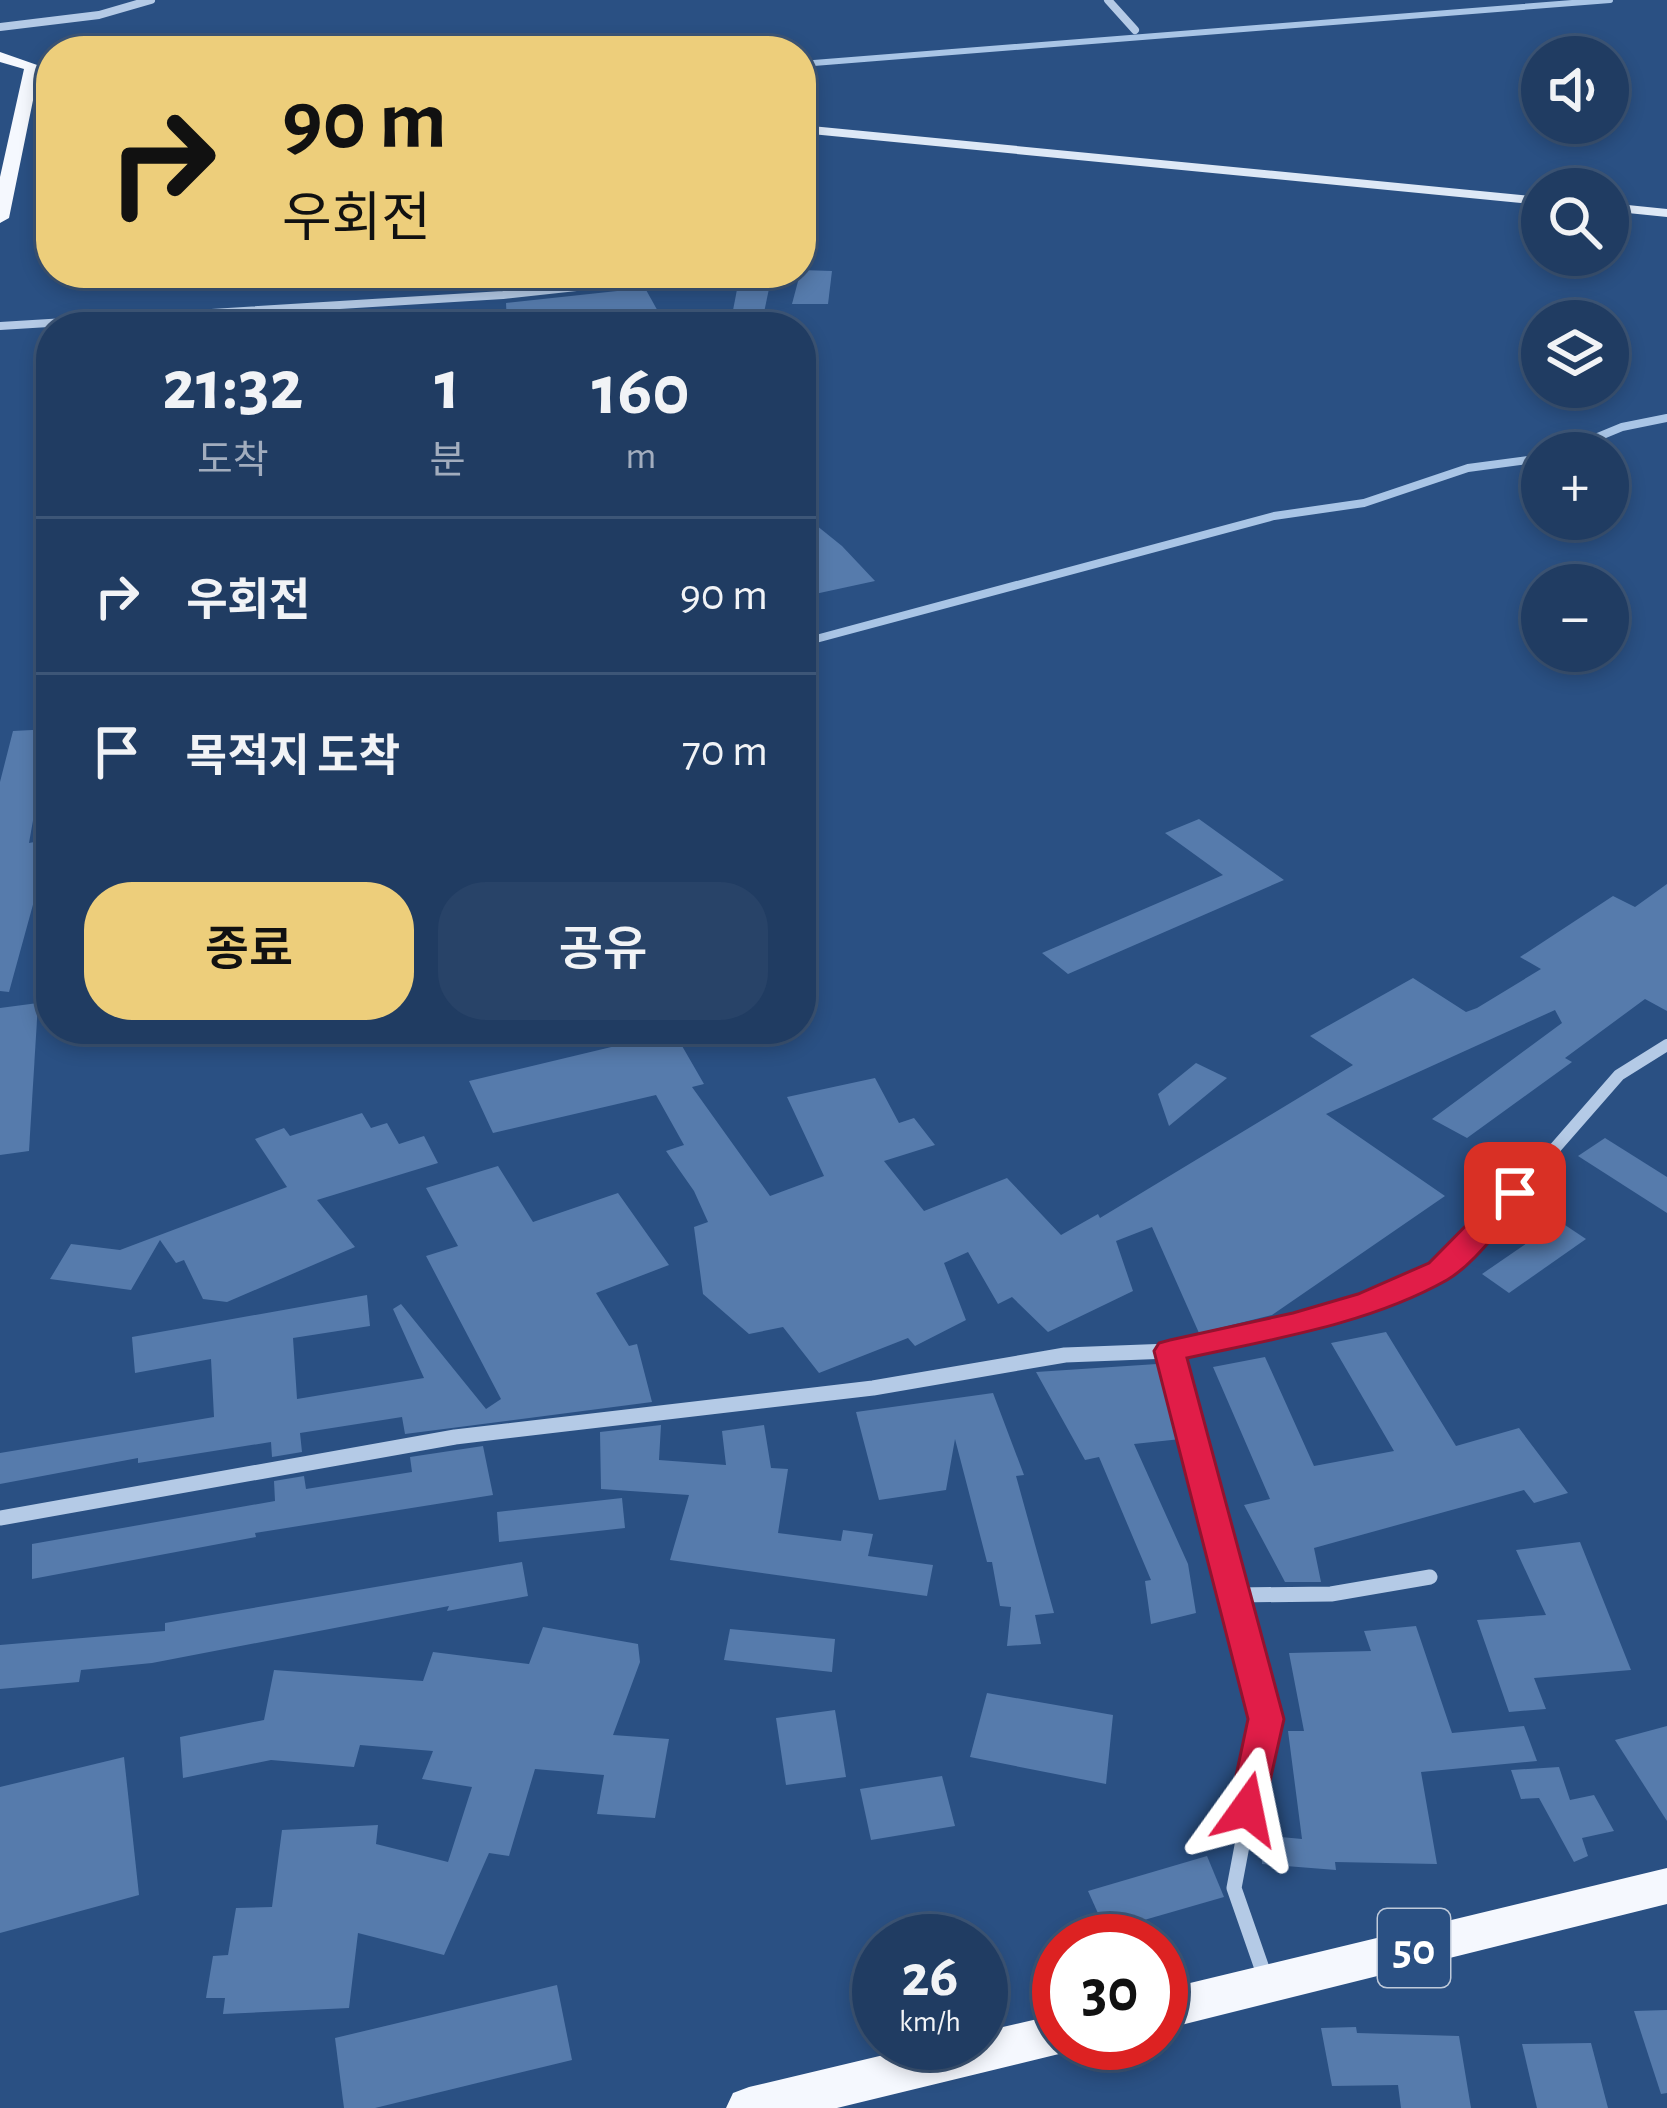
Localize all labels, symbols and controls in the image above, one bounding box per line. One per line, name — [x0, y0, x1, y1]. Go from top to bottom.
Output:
map controls — [1521, 36, 1629, 672]
button: sound — [1521, 36, 1629, 144]
text: 90 m — [282, 80, 447, 164]
icon: right — [84, 84, 240, 240]
button: search — [1521, 168, 1629, 276]
text: 우회전 — [282, 193, 431, 247]
button: layers — [1521, 300, 1629, 408]
text: 21:32 — [162, 350, 303, 422]
text: 1 — [435, 350, 460, 422]
text: 160 — [592, 355, 690, 427]
button: + — [1521, 432, 1629, 540]
text: m — [625, 437, 656, 476]
text: 도착 — [197, 442, 269, 481]
text: 분 — [430, 442, 465, 481]
icon: right — [84, 563, 150, 629]
button: − — [1521, 564, 1629, 672]
text: 90 m — [680, 573, 768, 618]
text: 우회전 — [186, 579, 310, 624]
icon: arrive — [84, 719, 150, 785]
text: 70 m — [682, 729, 768, 774]
text: 목적지 도착 — [186, 735, 400, 780]
button: 종료 — [84, 882, 414, 1020]
button: 공유 — [438, 882, 768, 1020]
pin — [1464, 1142, 1566, 1244]
icon: arrive — [1482, 1160, 1548, 1226]
position arrow — [1184, 1746, 1310, 1872]
road number: 50 — [1378, 1909, 1450, 1987]
speed limit sign: 30 — [1032, 1914, 1188, 2070]
text: 26 — [901, 1947, 959, 2007]
text: km/h — [899, 2007, 961, 2037]

